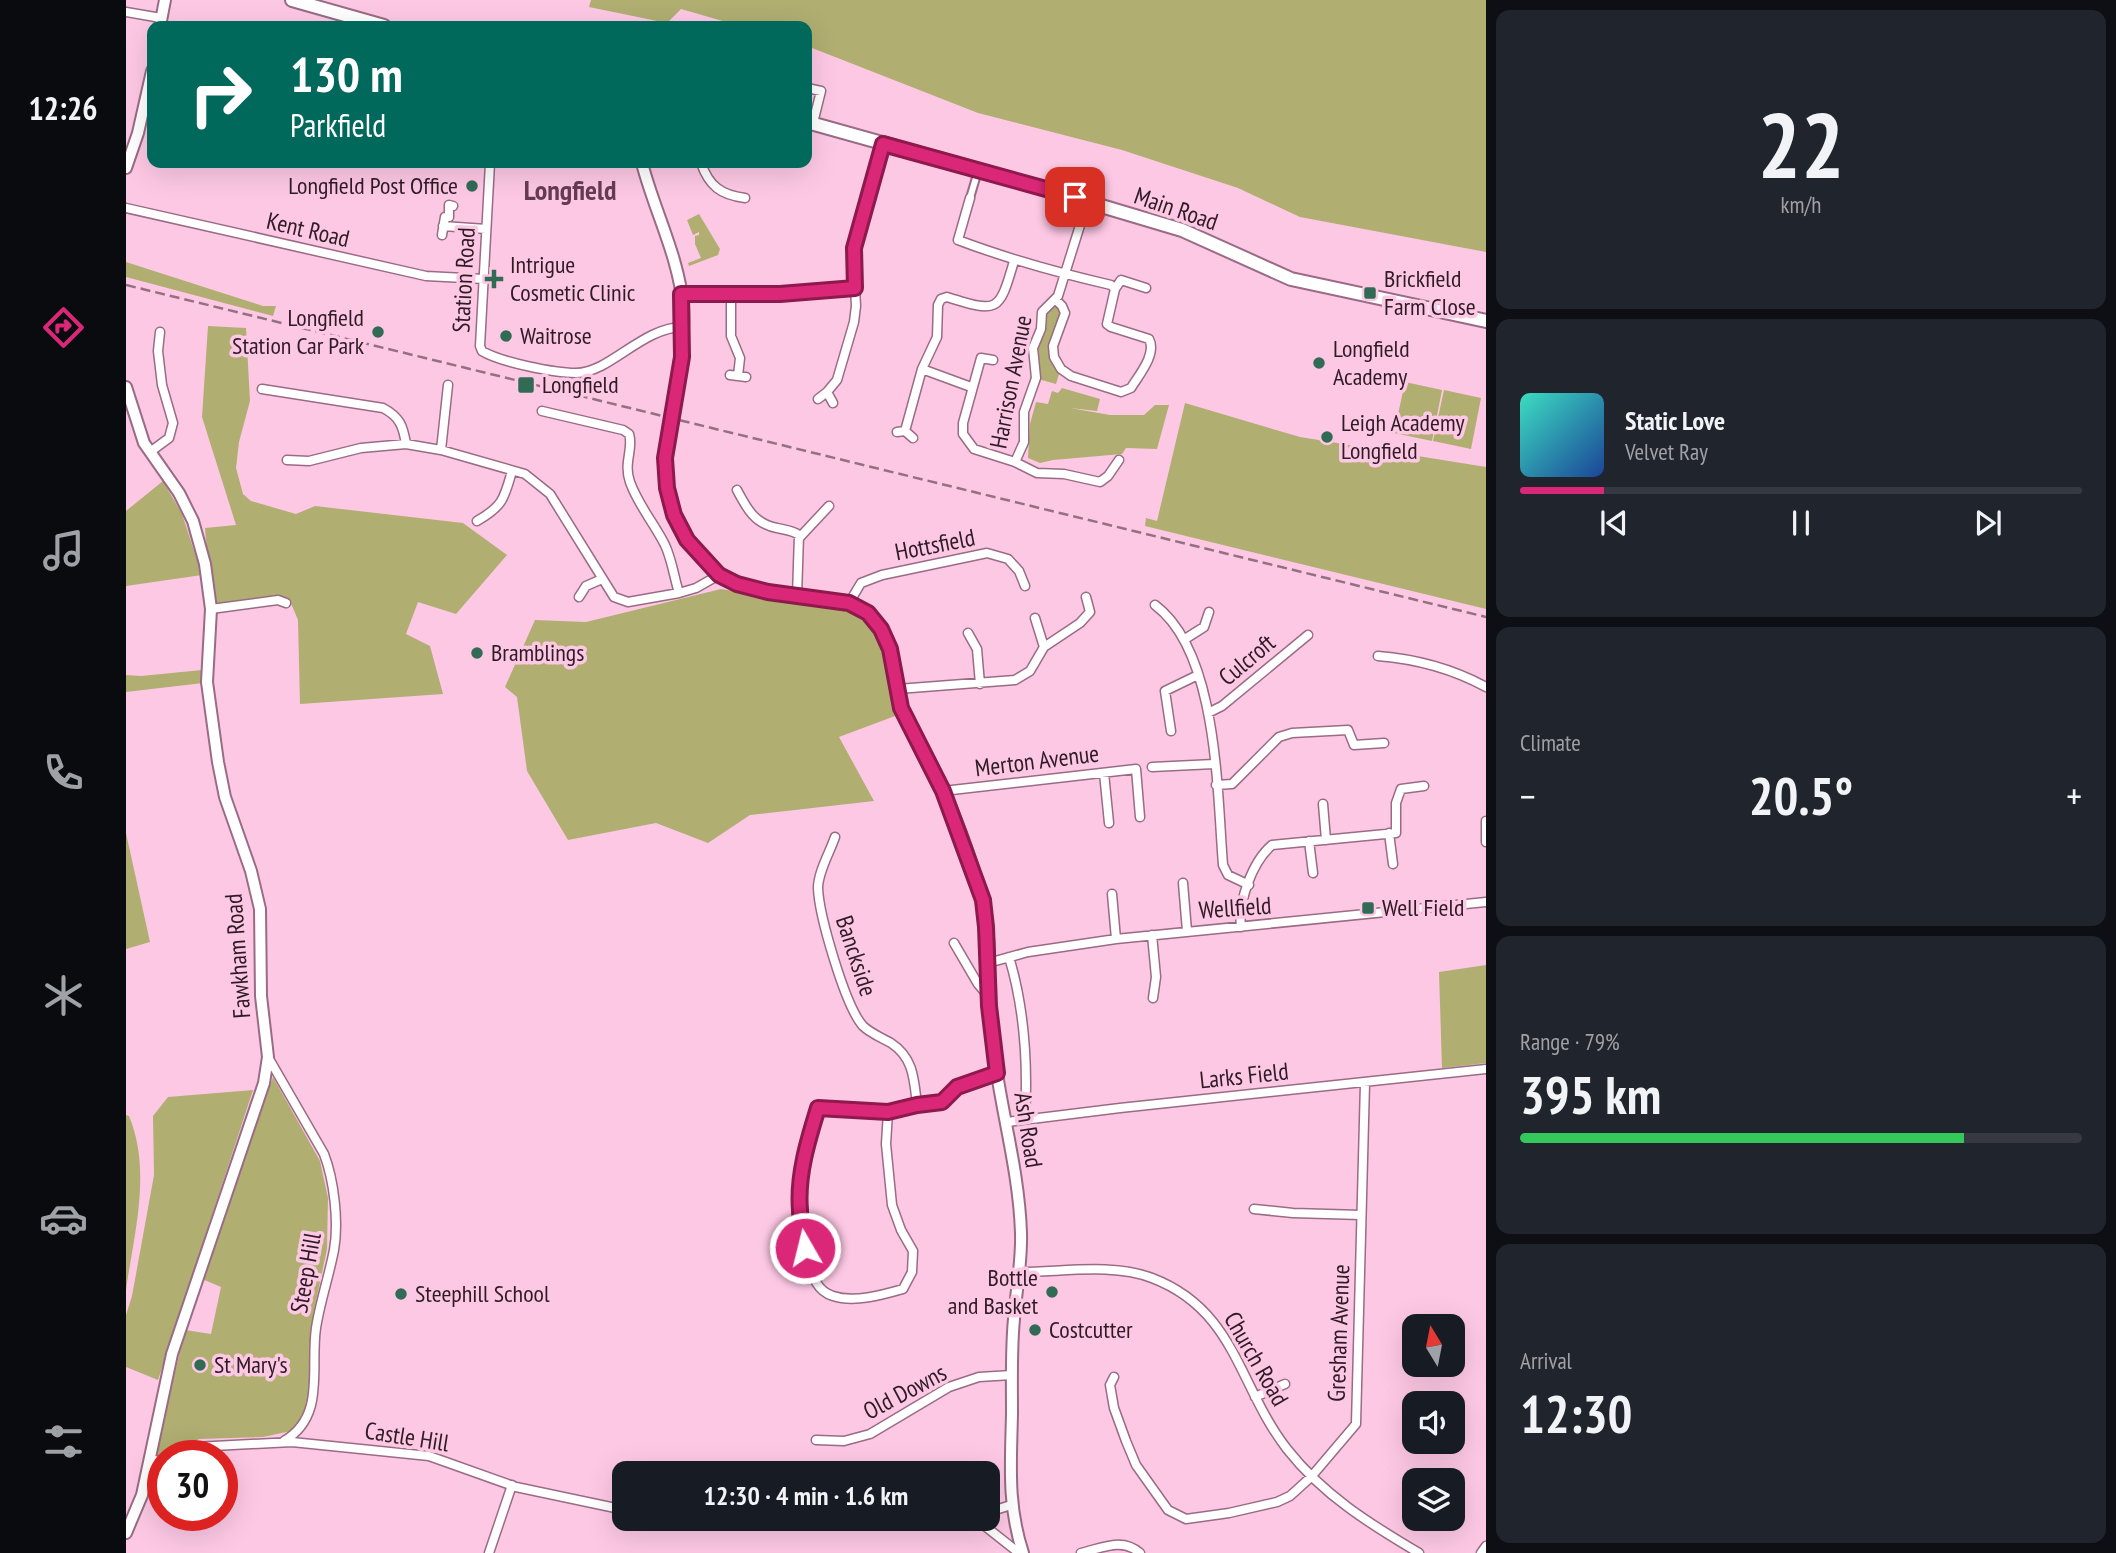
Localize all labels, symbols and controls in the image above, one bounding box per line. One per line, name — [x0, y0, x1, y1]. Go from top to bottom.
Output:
text: 130 m — [290, 42, 403, 106]
icon: right — [175, 49, 266, 140]
text: 22 — [1758, 85, 1845, 203]
text: 12:26 — [28, 87, 98, 129]
text: Parkfield — [290, 104, 386, 146]
pin — [1045, 167, 1105, 227]
place label: Longfield Post Office — [288, 170, 458, 201]
district label: Longfield — [524, 171, 616, 208]
marker: Longfield Post Office — [464, 178, 480, 194]
icon: arrive — [1056, 178, 1094, 216]
street label: Main Road — [1130, 180, 1222, 237]
text: km/h — [1781, 190, 1821, 219]
street label: Kent Road — [264, 205, 353, 254]
street label: Station Road — [445, 227, 482, 333]
place label: Intrigue Cosmetic Clinic — [510, 249, 636, 308]
place label: Brickfield Farm Close — [1384, 263, 1476, 322]
marker: Intrigue Cosmetic Clinic — [484, 269, 504, 289]
marker: Brickfield Farm Close — [1362, 285, 1378, 301]
place label: Longfield Station Car Park — [232, 302, 365, 361]
icon: directions — [39, 303, 88, 352]
street label: Harrison Avenue — [982, 313, 1039, 451]
place label: Waitrose — [520, 320, 592, 351]
marker: Longfield Station Car Park — [370, 324, 386, 340]
marker: Waitrose — [498, 328, 514, 344]
place label: Longfield Academy — [1333, 333, 1410, 392]
marker: Longfield Academy — [1311, 355, 1327, 371]
place label: Longfield — [542, 369, 619, 400]
marker: Longfield — [516, 375, 536, 395]
text: Static Love — [1625, 404, 1725, 437]
place label: Leigh Academy Longfield — [1341, 407, 1465, 466]
marker: Leigh Academy Longfield — [1319, 429, 1335, 445]
text: Velvet Ray — [1625, 437, 1708, 466]
icon: previous — [1595, 504, 1633, 542]
icon: pause — [1782, 504, 1820, 542]
icon: next — [1969, 504, 2007, 542]
street label: Hottsfield — [892, 522, 978, 567]
icon: music — [39, 526, 88, 575]
street label: Culcroft — [1212, 627, 1282, 692]
place label: Bramblings — [491, 637, 584, 668]
marker: Bramblings — [469, 645, 485, 661]
text: Climate — [1520, 728, 1581, 757]
street label: Merton Avenue — [973, 738, 1101, 783]
icon: phone — [39, 748, 88, 797]
text: 20.5° — [1749, 762, 1853, 829]
text: − — [1520, 771, 1536, 820]
text: + — [2066, 771, 2082, 820]
street label: Wellfield — [1198, 890, 1272, 926]
place label: Well Field — [1382, 892, 1464, 923]
street label: Fawkham Road — [218, 893, 257, 1019]
marker: Well Field — [1360, 900, 1376, 916]
street label: Banckside — [829, 912, 884, 1000]
icon: climate — [39, 971, 88, 1020]
text: Range · 79% — [1520, 1027, 1620, 1056]
street label: Larks Field — [1198, 1055, 1290, 1096]
text: 395 km — [1520, 1061, 1661, 1128]
street label: Ash Road — [1007, 1090, 1050, 1170]
icon: car — [39, 1194, 88, 1243]
position arrow — [768, 1211, 842, 1285]
street label: Steep Hill — [283, 1230, 328, 1316]
place label: Bottle and Basket — [948, 1262, 1038, 1321]
street label: Gresham Avenue — [1321, 1264, 1356, 1402]
place label: Steephill School — [415, 1278, 550, 1309]
marker: Bottle and Basket — [1044, 1284, 1060, 1300]
marker: Steephill School — [393, 1286, 409, 1302]
street label: Church Road — [1217, 1306, 1296, 1411]
place label: Costcutter — [1049, 1314, 1133, 1345]
north arrow — [1402, 1314, 1465, 1377]
map controls — [1402, 1314, 1465, 1531]
marker: Costcutter — [1027, 1322, 1043, 1338]
text: Arrival — [1520, 1346, 1572, 1375]
place label: St Mary's — [214, 1349, 288, 1380]
marker: St Mary's — [192, 1357, 208, 1373]
street label: Old Downs — [858, 1357, 952, 1426]
text: 12:30 — [1520, 1380, 1632, 1447]
button: sound — [1402, 1391, 1465, 1454]
street label: Castle Hill — [363, 1415, 452, 1459]
icon: filters — [39, 1417, 88, 1466]
speed limit sign: 30 — [147, 1440, 238, 1531]
button: layers — [1402, 1468, 1465, 1531]
text: 12:30 · 4 min · 1.6 km — [704, 1479, 908, 1512]

